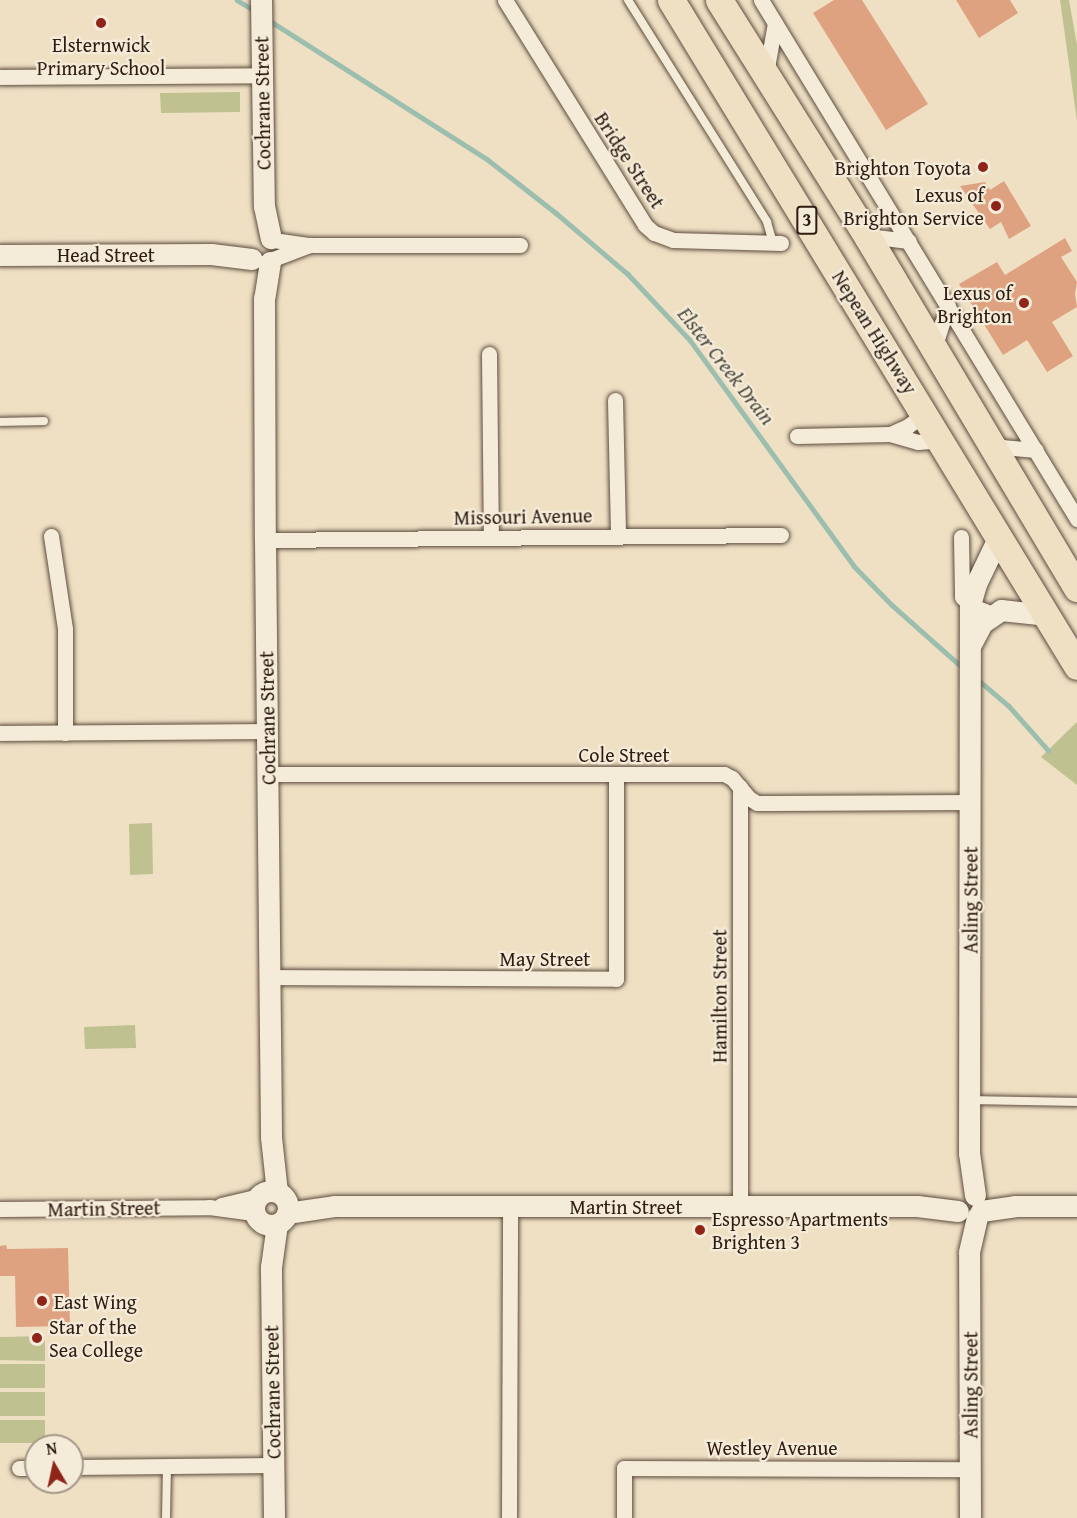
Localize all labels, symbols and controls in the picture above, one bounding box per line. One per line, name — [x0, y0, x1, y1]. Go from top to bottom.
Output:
marker: Elsternwick Primary School — [94, 16, 108, 30]
place label: Elsternwick Primary School — [37, 33, 165, 80]
street label: Cochrane Street — [249, 36, 275, 170]
street label: Bridge Street — [590, 107, 670, 213]
place label: Brighton Toyota — [835, 155, 971, 179]
marker: Brighton Toyota — [976, 160, 990, 174]
place label: Lexus of Brighton Service — [844, 183, 984, 230]
marker: Lexus of Brighton Service — [989, 199, 1003, 213]
road number: 3 — [795, 205, 819, 235]
street label: Head Street — [57, 242, 155, 266]
street label: Nepean Highway — [827, 266, 923, 398]
place label: Lexus of Brighton — [937, 280, 1012, 327]
marker: Lexus of Brighton — [1017, 296, 1031, 310]
water label: Elster Creek Drain — [672, 302, 780, 430]
street label: Missouri Avenue — [453, 503, 593, 529]
street label: Cochrane Street — [254, 651, 280, 785]
street label: Cole Street — [578, 742, 670, 766]
street label: Asling Street — [958, 846, 982, 954]
street label: Hamilton Street — [707, 929, 731, 1063]
street label: May Street — [500, 946, 590, 970]
street label: Martin Street — [570, 1194, 682, 1218]
street label: Martin Street — [47, 1195, 161, 1221]
place label: Espresso Apartments Brighten 3 — [712, 1206, 888, 1253]
marker: Espresso Apartments Brighten 3 — [693, 1223, 707, 1237]
place label: East Wing — [54, 1289, 137, 1313]
marker: East Wing — [35, 1294, 49, 1308]
place label: Star of the Sea College — [49, 1314, 143, 1361]
street label: Cochrane Street — [259, 1325, 285, 1459]
marker: Star of the Sea College — [30, 1331, 44, 1345]
street label: Asling Street — [958, 1331, 982, 1439]
north arrow — [24, 1434, 84, 1494]
street label: Westley Avenue — [706, 1435, 838, 1459]
text: N — [44, 1436, 59, 1461]

